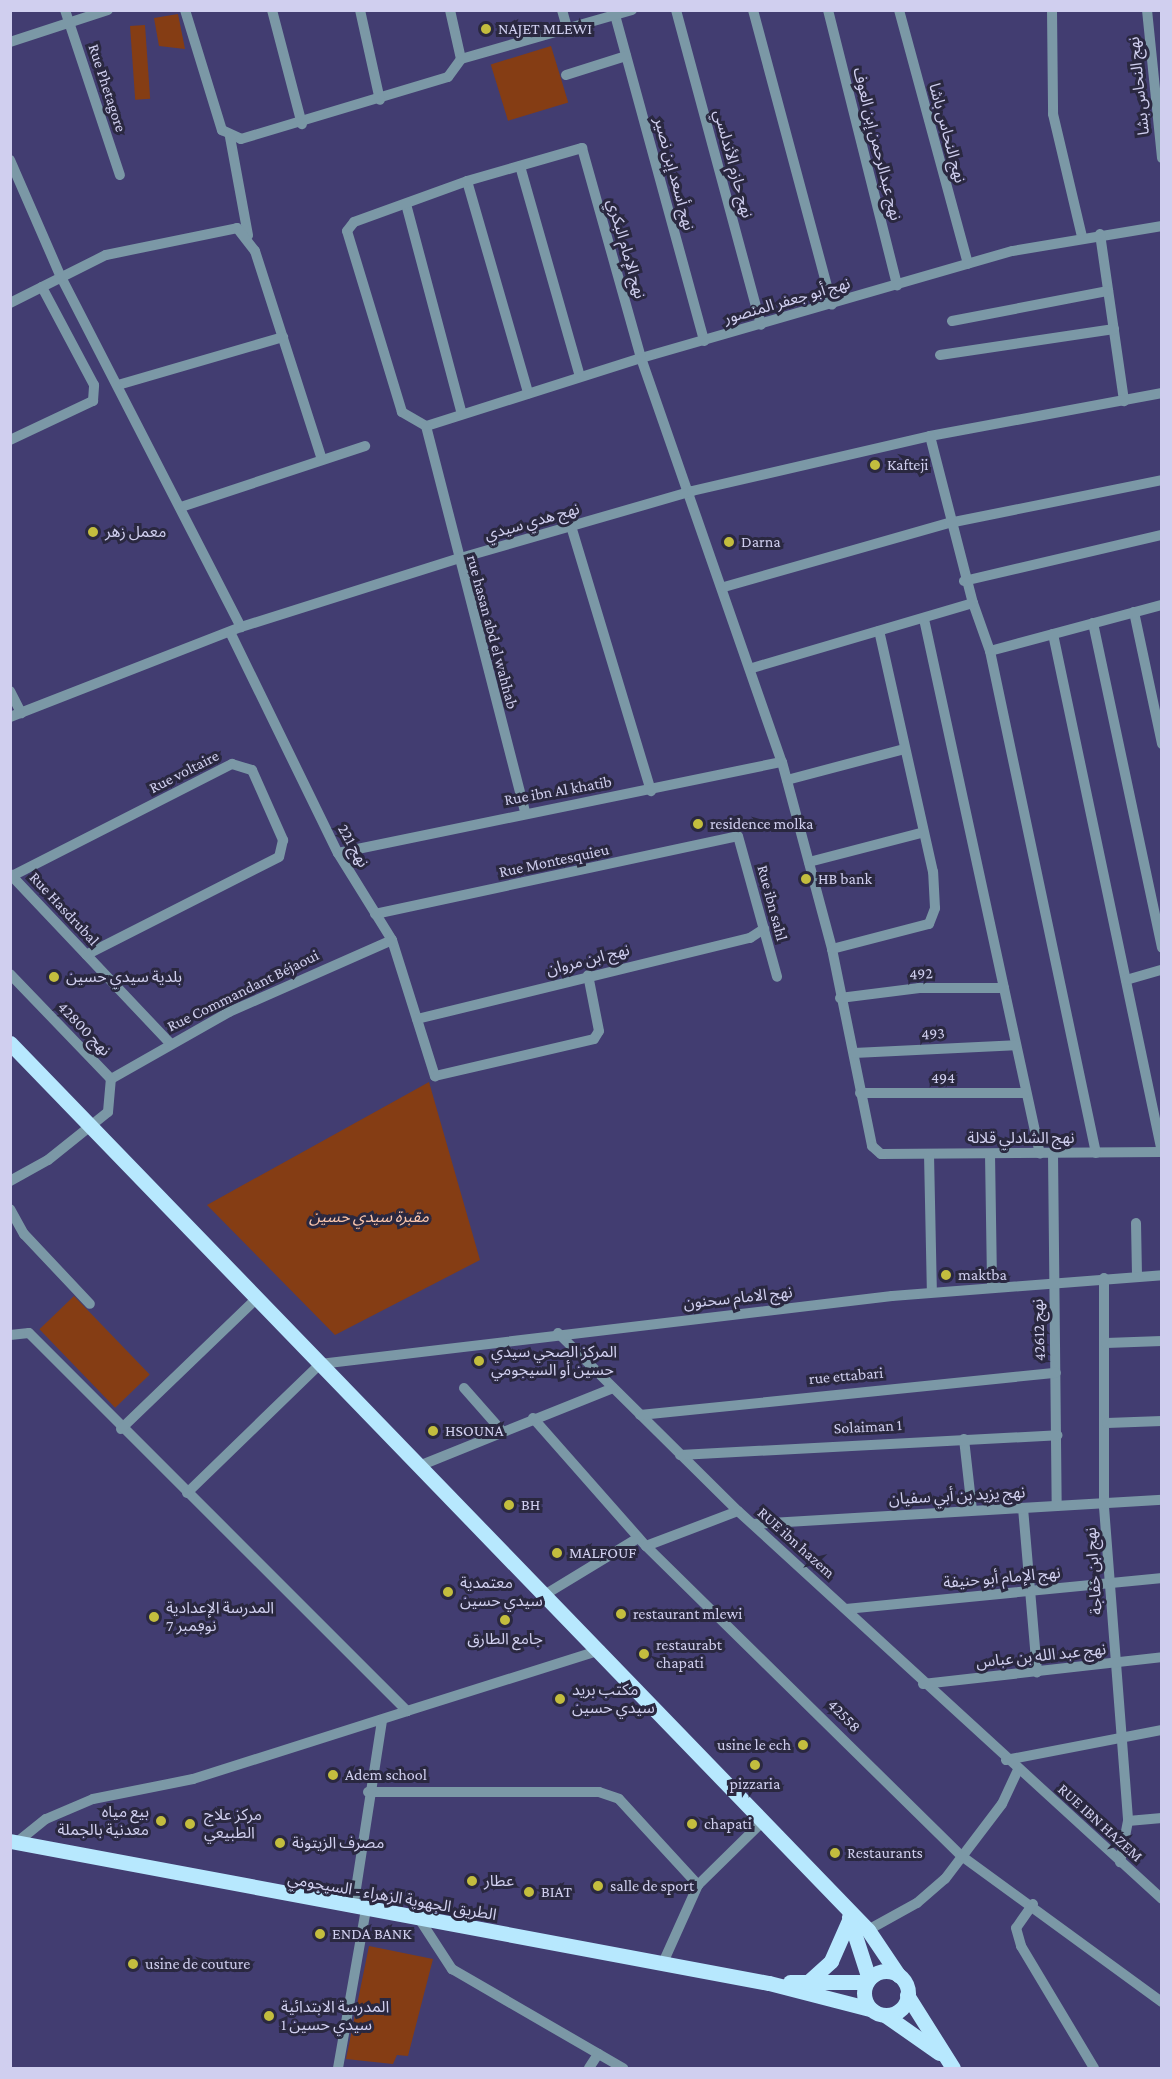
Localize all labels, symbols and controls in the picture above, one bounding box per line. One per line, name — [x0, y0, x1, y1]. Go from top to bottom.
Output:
place label: NAJET MLEWI — [498, 19, 592, 39]
marker: NAJET MLEWI — [479, 22, 493, 36]
street label: نهج النحاس بشا — [1124, 36, 1154, 136]
street label: Rue Phetagore — [84, 42, 130, 134]
street label: نهج عبدالرحمن إبن العوف — [849, 65, 905, 223]
street label: نهج النحاس باشا — [924, 81, 970, 185]
street label: نهج حازم الأندلسي — [709, 108, 757, 220]
street label: نهج أسعد إبن نصير — [650, 115, 698, 233]
street label: نهج الإمام البكري — [603, 197, 649, 301]
street label: نهج أبو جعفر المنصور — [722, 274, 852, 328]
place label: Kafteji — [887, 455, 929, 475]
marker: Kafteji — [868, 458, 882, 472]
street label: نهج هدي سيدي — [482, 499, 582, 545]
place label: معمل زهر — [105, 522, 166, 542]
marker: معمل زهر — [86, 525, 100, 539]
place label: Darna — [741, 532, 781, 552]
marker: Darna — [722, 535, 736, 549]
street label: rue hasan abd el wahhab — [462, 553, 522, 711]
street label: Rue voltaire — [146, 746, 222, 798]
street label: Rue ibn Al khatib — [503, 772, 613, 810]
place label: residence molka — [710, 814, 813, 834]
marker: residence molka — [691, 817, 705, 831]
street label: نهج 221 — [333, 821, 373, 871]
street label: Rue Montesquieu — [497, 840, 611, 882]
street label: Rue ibn sahl — [753, 863, 791, 943]
street label: Rue Hasdrubal — [25, 868, 103, 950]
place label: HB bank — [818, 869, 872, 889]
marker: HB bank — [799, 872, 813, 886]
street label: نهج ابن مروان — [544, 940, 632, 980]
street label: Rue Commandant Béjaoui — [164, 946, 322, 1036]
street label: 492 — [909, 964, 933, 984]
place label: بلدية سيدي حسين — [66, 967, 182, 987]
marker: بلدية سيدي حسين — [47, 970, 61, 984]
street label: نهج 42800 — [53, 998, 115, 1060]
street label: 493 — [921, 1024, 945, 1044]
street label: 494 — [931, 1068, 955, 1088]
street label: نهج الشادلي قلالة — [967, 1128, 1075, 1148]
park label: مقبرة سيدي حسين — [309, 1207, 429, 1227]
place label: maktba — [958, 1265, 1007, 1285]
marker: maktba — [939, 1268, 953, 1282]
street label: نهج الامام سحنون — [683, 1283, 793, 1313]
street label: نهج 42612 — [1028, 1298, 1050, 1362]
place label: المركز الصحي سيدي حسين أو السيجومي — [491, 1342, 617, 1380]
marker: المركز الصحي سيدي حسين أو السيجومي — [472, 1354, 486, 1368]
street label: rue ettabari — [808, 1363, 884, 1389]
street label: Solaiman 1 — [833, 1416, 903, 1438]
place label: HSOUNA — [445, 1421, 504, 1441]
marker: HSOUNA — [426, 1424, 440, 1438]
street label: نهج يزيد بن أبي سفيان — [888, 1483, 1026, 1509]
place label: BH — [521, 1495, 540, 1515]
marker: BH — [502, 1498, 516, 1512]
street label: RUE ibn hazem — [753, 1503, 839, 1583]
street label: نهج ابن خفاجة — [1081, 1527, 1107, 1615]
place label: MALFOUF — [569, 1543, 636, 1563]
marker: MALFOUF — [550, 1546, 564, 1560]
street label: نهج الإمام أبو حنيفة — [942, 1563, 1062, 1593]
place label: معتمدية سيدي حسين — [460, 1573, 543, 1611]
marker: معتمدية سيدي حسين — [441, 1585, 455, 1599]
place label: المدرسة الإعدادية 7 نوڢمبر — [166, 1598, 274, 1636]
place label: restaurant mlewi — [633, 1604, 742, 1624]
marker: restaurant mlewi — [614, 1607, 628, 1621]
marker: المدرسة الإعدادية 7 نوڢمبر — [147, 1610, 161, 1624]
marker: جامع الطارق — [498, 1613, 512, 1627]
place label: جامع الطارق — [467, 1629, 543, 1649]
place label: restaurabt chapati — [656, 1635, 722, 1673]
street label: نهج عبد الله بن عباس — [975, 1640, 1107, 1672]
marker: restaurabt chapati — [637, 1647, 651, 1661]
place label: مكتب بريد سيدي حسين — [572, 1680, 655, 1718]
marker: مكتب بريد سيدي حسين — [553, 1692, 567, 1706]
street label: 42558 — [823, 1695, 865, 1737]
place label: usine le ech — [717, 1735, 791, 1755]
marker: usine le ech — [796, 1738, 810, 1752]
marker: pizzaria — [748, 1758, 762, 1772]
place label: Adem school — [345, 1765, 427, 1785]
marker: Adem school — [326, 1768, 340, 1782]
place label: pizzaria — [730, 1774, 780, 1794]
street label: RUE IBN HAZEM — [1054, 1780, 1146, 1866]
place label: بيع مياه معدنية بالجملة — [58, 1802, 149, 1840]
place label: مركز علاج الطبيعي — [204, 1805, 262, 1843]
marker: بيع مياه معدنية بالجملة — [154, 1814, 168, 1828]
place label: chapati — [704, 1814, 752, 1834]
marker: مركز علاج الطبيعي — [181, 1815, 199, 1833]
marker: chapati — [685, 1817, 699, 1831]
place label: مصرف الزيتونة — [292, 1833, 384, 1853]
marker: مصرف الزيتونة — [273, 1836, 287, 1850]
place label: Restaurants — [847, 1843, 923, 1863]
marker: Restaurants — [828, 1846, 842, 1860]
street label: الطريق الجهوية الزهراء - السيجومي — [286, 1869, 498, 1925]
place label: عطار — [484, 1871, 514, 1891]
marker: عطار — [465, 1874, 479, 1888]
place label: salle de sport — [610, 1876, 694, 1896]
marker: salle de sport — [591, 1879, 605, 1893]
place label: BIAT — [541, 1882, 572, 1902]
marker: BIAT — [522, 1885, 536, 1899]
place label: ENDA BANK — [332, 1924, 411, 1944]
marker: ENDA BANK — [313, 1927, 327, 1941]
place label: usine de couture — [145, 1954, 250, 1974]
marker: usine de couture — [126, 1957, 140, 1971]
place label: المدرسة الابتدائية سيدي حسين 1 — [281, 1997, 389, 2035]
marker: المدرسة الابتدائية سيدي حسين 1 — [262, 2009, 276, 2023]

